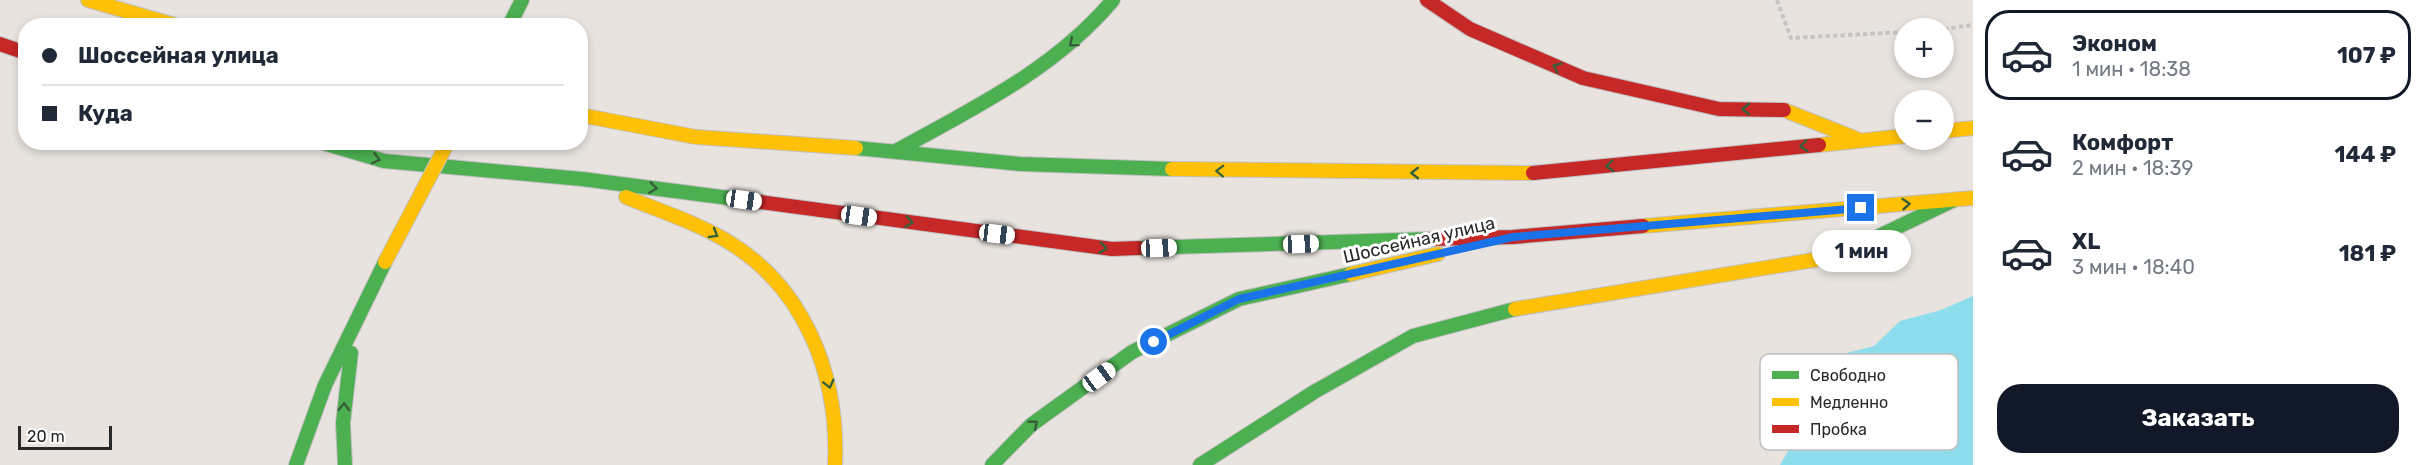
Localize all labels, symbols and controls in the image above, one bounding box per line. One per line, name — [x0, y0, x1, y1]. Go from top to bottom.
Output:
map controls — [1894, 18, 1954, 150]
button: + — [1894, 18, 1954, 78]
icon: car — [2000, 28, 2054, 82]
text: Эконом — [2072, 30, 2157, 57]
one-way arrow — [1069, 36, 1080, 47]
text: Шоссейная улица — [78, 42, 279, 69]
text: 107 ₽ — [2337, 42, 2396, 69]
text: 1 мин · 18:38 — [2072, 57, 2191, 81]
one-way arrow — [1553, 62, 1564, 74]
button: − — [1894, 90, 1954, 150]
text: Куда — [78, 100, 133, 127]
one-way arrow — [1742, 103, 1751, 115]
icon: car — [2000, 127, 2054, 181]
text: Комфорт — [2072, 129, 2173, 156]
one-way arrow — [1799, 139, 1808, 152]
text: 144 ₽ — [2334, 141, 2396, 168]
one-way arrow — [371, 151, 381, 164]
text: 2 мин · 18:39 — [2072, 156, 2193, 180]
one-way arrow — [1605, 159, 1614, 172]
one-way arrow — [1215, 164, 1224, 177]
one-way arrow — [1410, 166, 1419, 179]
one-way arrow — [649, 182, 658, 194]
car — [725, 189, 763, 211]
route end — [1847, 194, 1874, 221]
one-way arrow — [1901, 198, 1911, 211]
car — [840, 205, 878, 227]
street label: Шоссейная улица — [1341, 212, 1497, 268]
one-way arrow — [905, 216, 914, 228]
car — [978, 223, 1016, 245]
icon: car — [2000, 226, 2054, 280]
one-way arrow — [708, 227, 718, 238]
text: XL — [2072, 228, 2100, 255]
callout: 1 мин — [1812, 229, 1910, 271]
car — [1283, 234, 1319, 254]
car — [1141, 238, 1177, 258]
text: 1 мин — [1834, 239, 1889, 263]
text: 181 ₽ — [2339, 240, 2396, 267]
one-way arrow — [1098, 241, 1107, 254]
text: 3 мин · 18:40 — [2072, 255, 2195, 279]
route start — [1140, 328, 1167, 355]
legend — [1760, 354, 1958, 450]
car — [1079, 359, 1119, 395]
text: Свободно — [1810, 366, 1886, 385]
one-way arrow — [821, 378, 834, 388]
button: Заказать — [1997, 384, 2399, 453]
text: Медленно — [1810, 393, 1888, 412]
one-way arrow — [338, 402, 351, 411]
text: Пробка — [1810, 420, 1867, 439]
one-way arrow — [1027, 421, 1038, 432]
scale bar — [18, 423, 112, 450]
text: 20 m — [27, 427, 65, 446]

